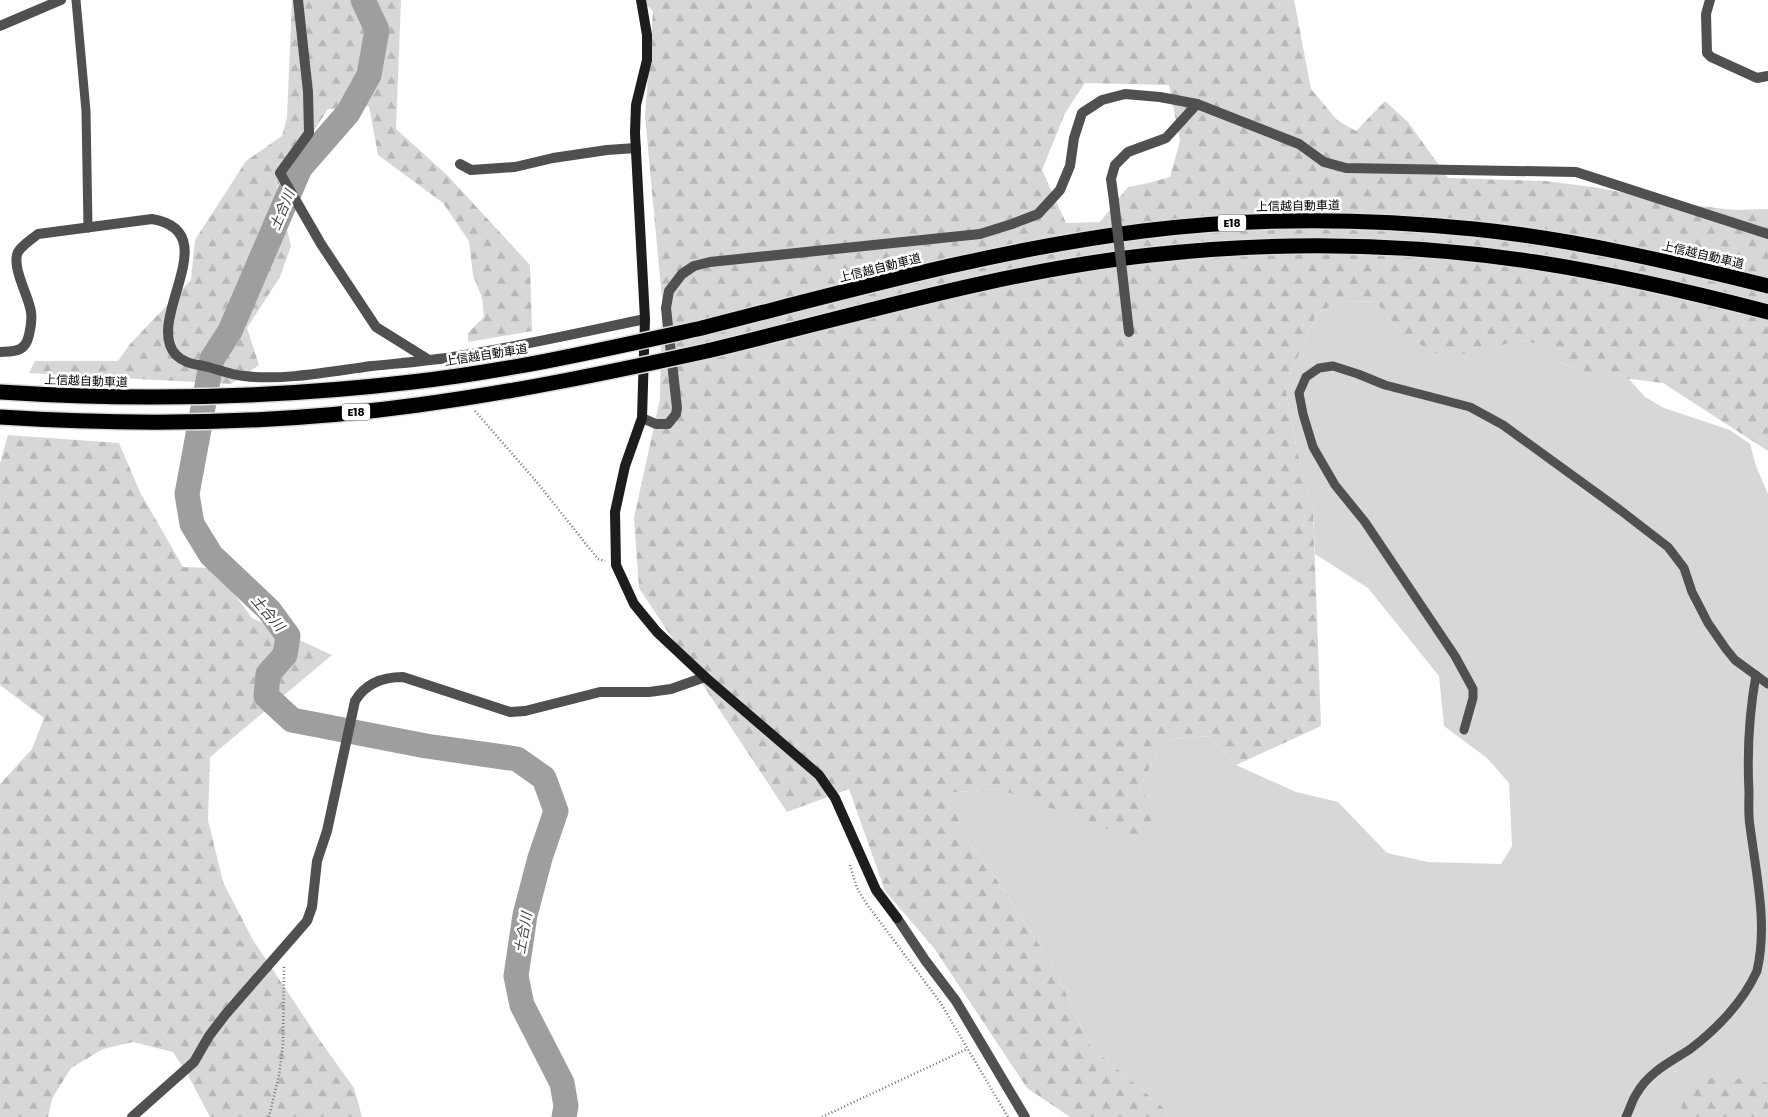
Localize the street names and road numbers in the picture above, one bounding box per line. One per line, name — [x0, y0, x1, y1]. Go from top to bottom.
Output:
street label: 上信越自動車道 — [1256, 196, 1340, 215]
road number: E18 — [1218, 214, 1246, 232]
street label: 上信越自動車道 — [1660, 237, 1746, 272]
street label: 上信越自動車道 — [837, 249, 923, 286]
street label: 上信越自動車道 — [443, 340, 529, 369]
street label: 上信越自動車道 — [44, 371, 128, 390]
road number: E18 — [342, 404, 370, 421]

